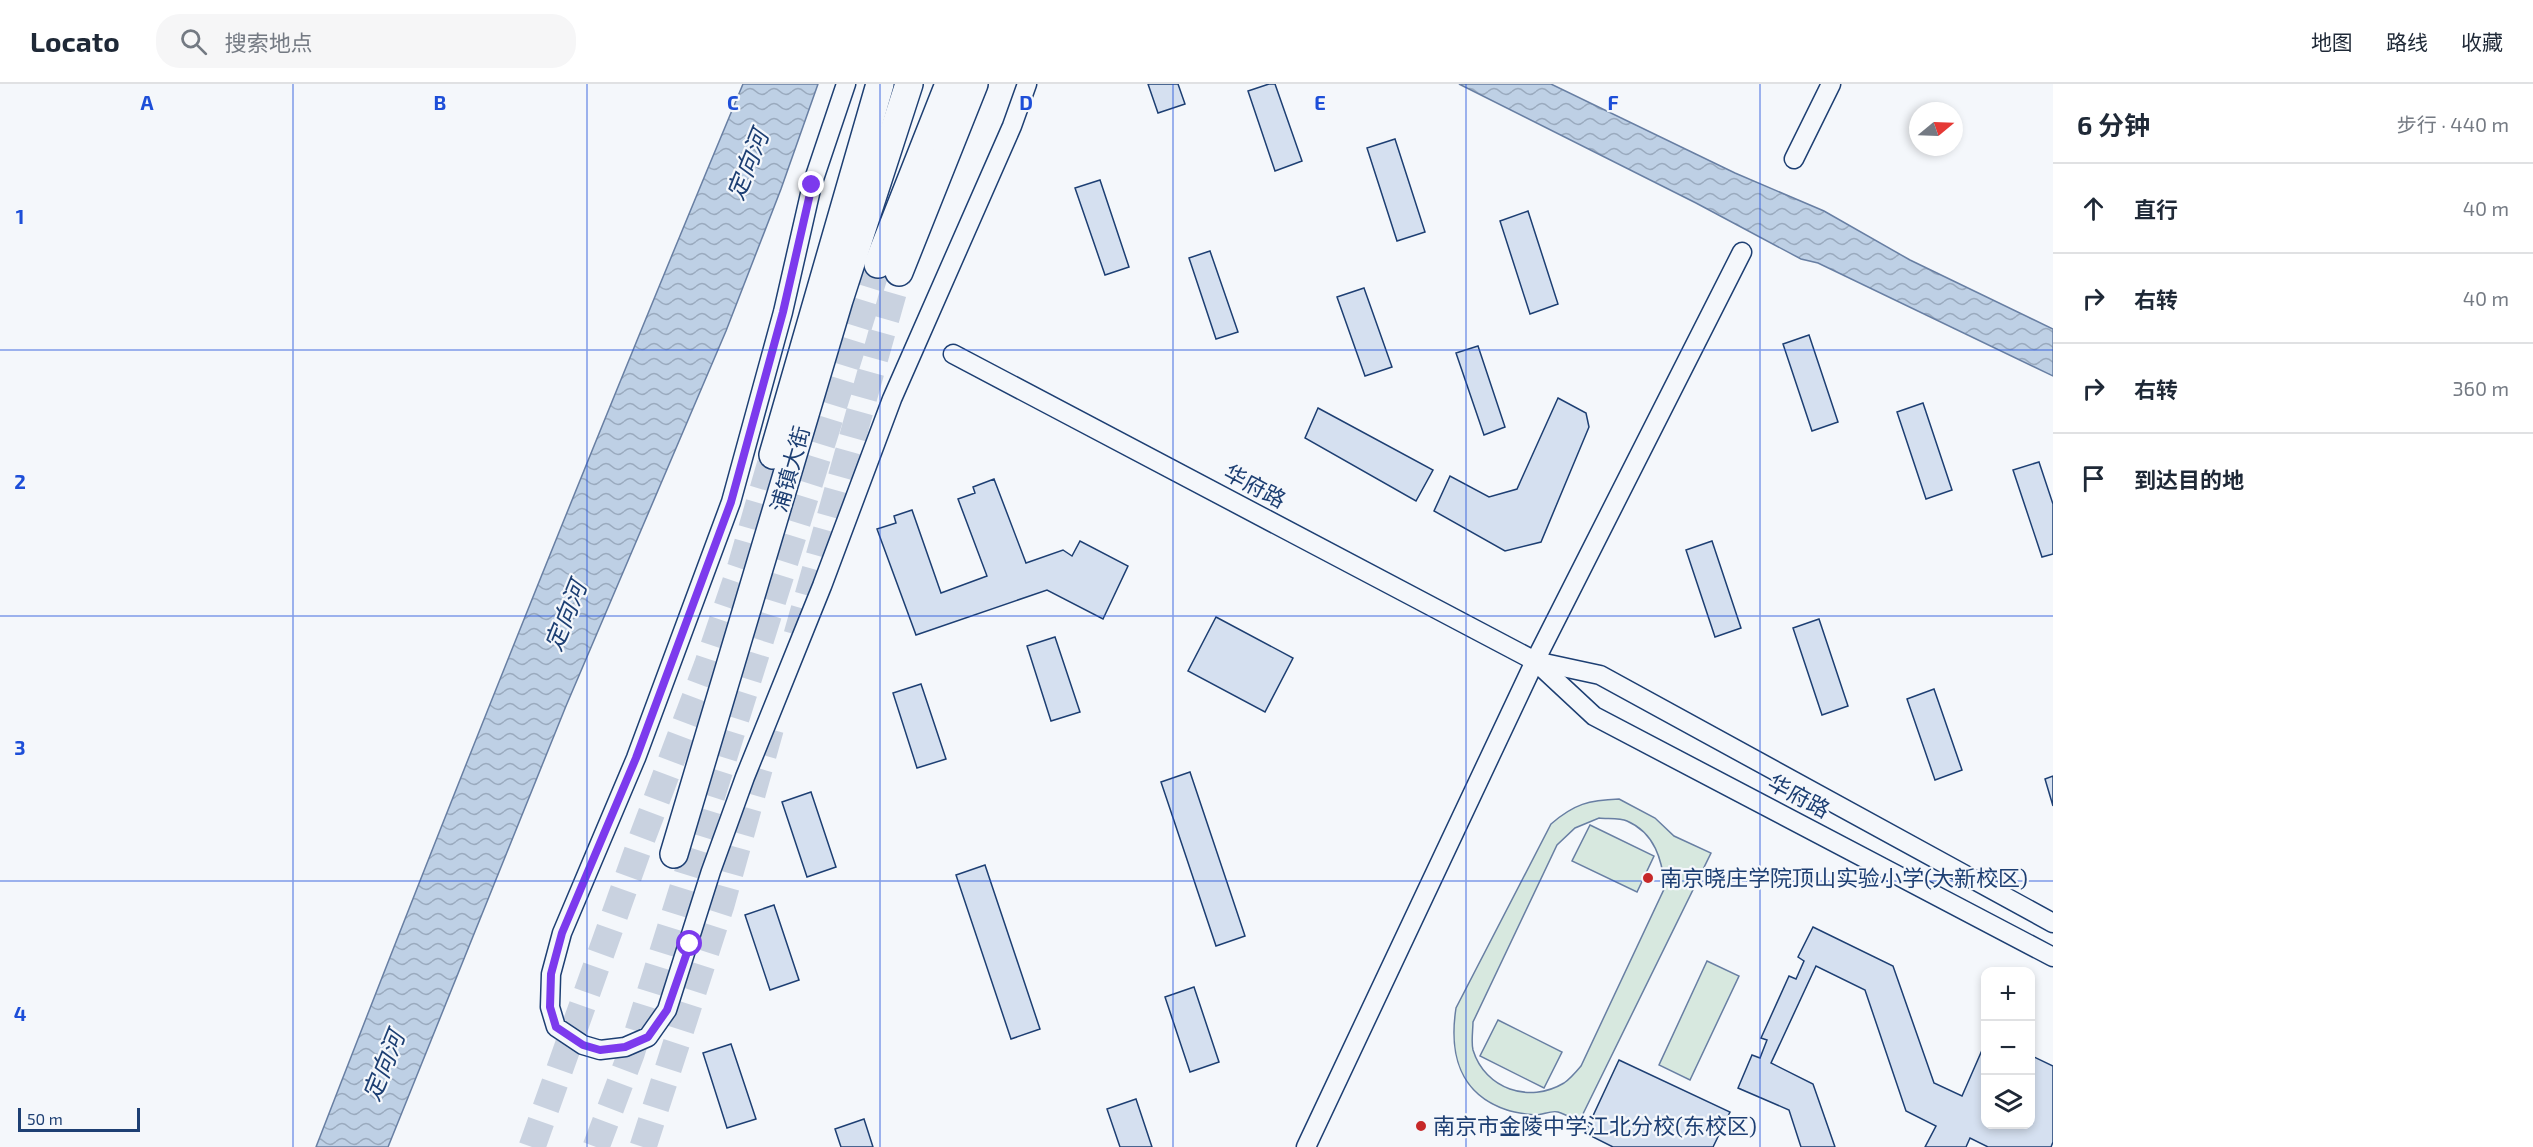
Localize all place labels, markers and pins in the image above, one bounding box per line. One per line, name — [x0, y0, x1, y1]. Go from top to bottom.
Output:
place label: 南京晓庄学院顶山实验小学(大新校区) — [1660, 864, 2028, 890]
marker: 南京晓庄学院顶山实验小学(大新校区) — [1641, 871, 1655, 885]
place label: 南京市金陵中学江北分校(东校区) — [1433, 1112, 1757, 1138]
marker: 南京市金陵中学江北分校(东校区) — [1414, 1119, 1428, 1133]

